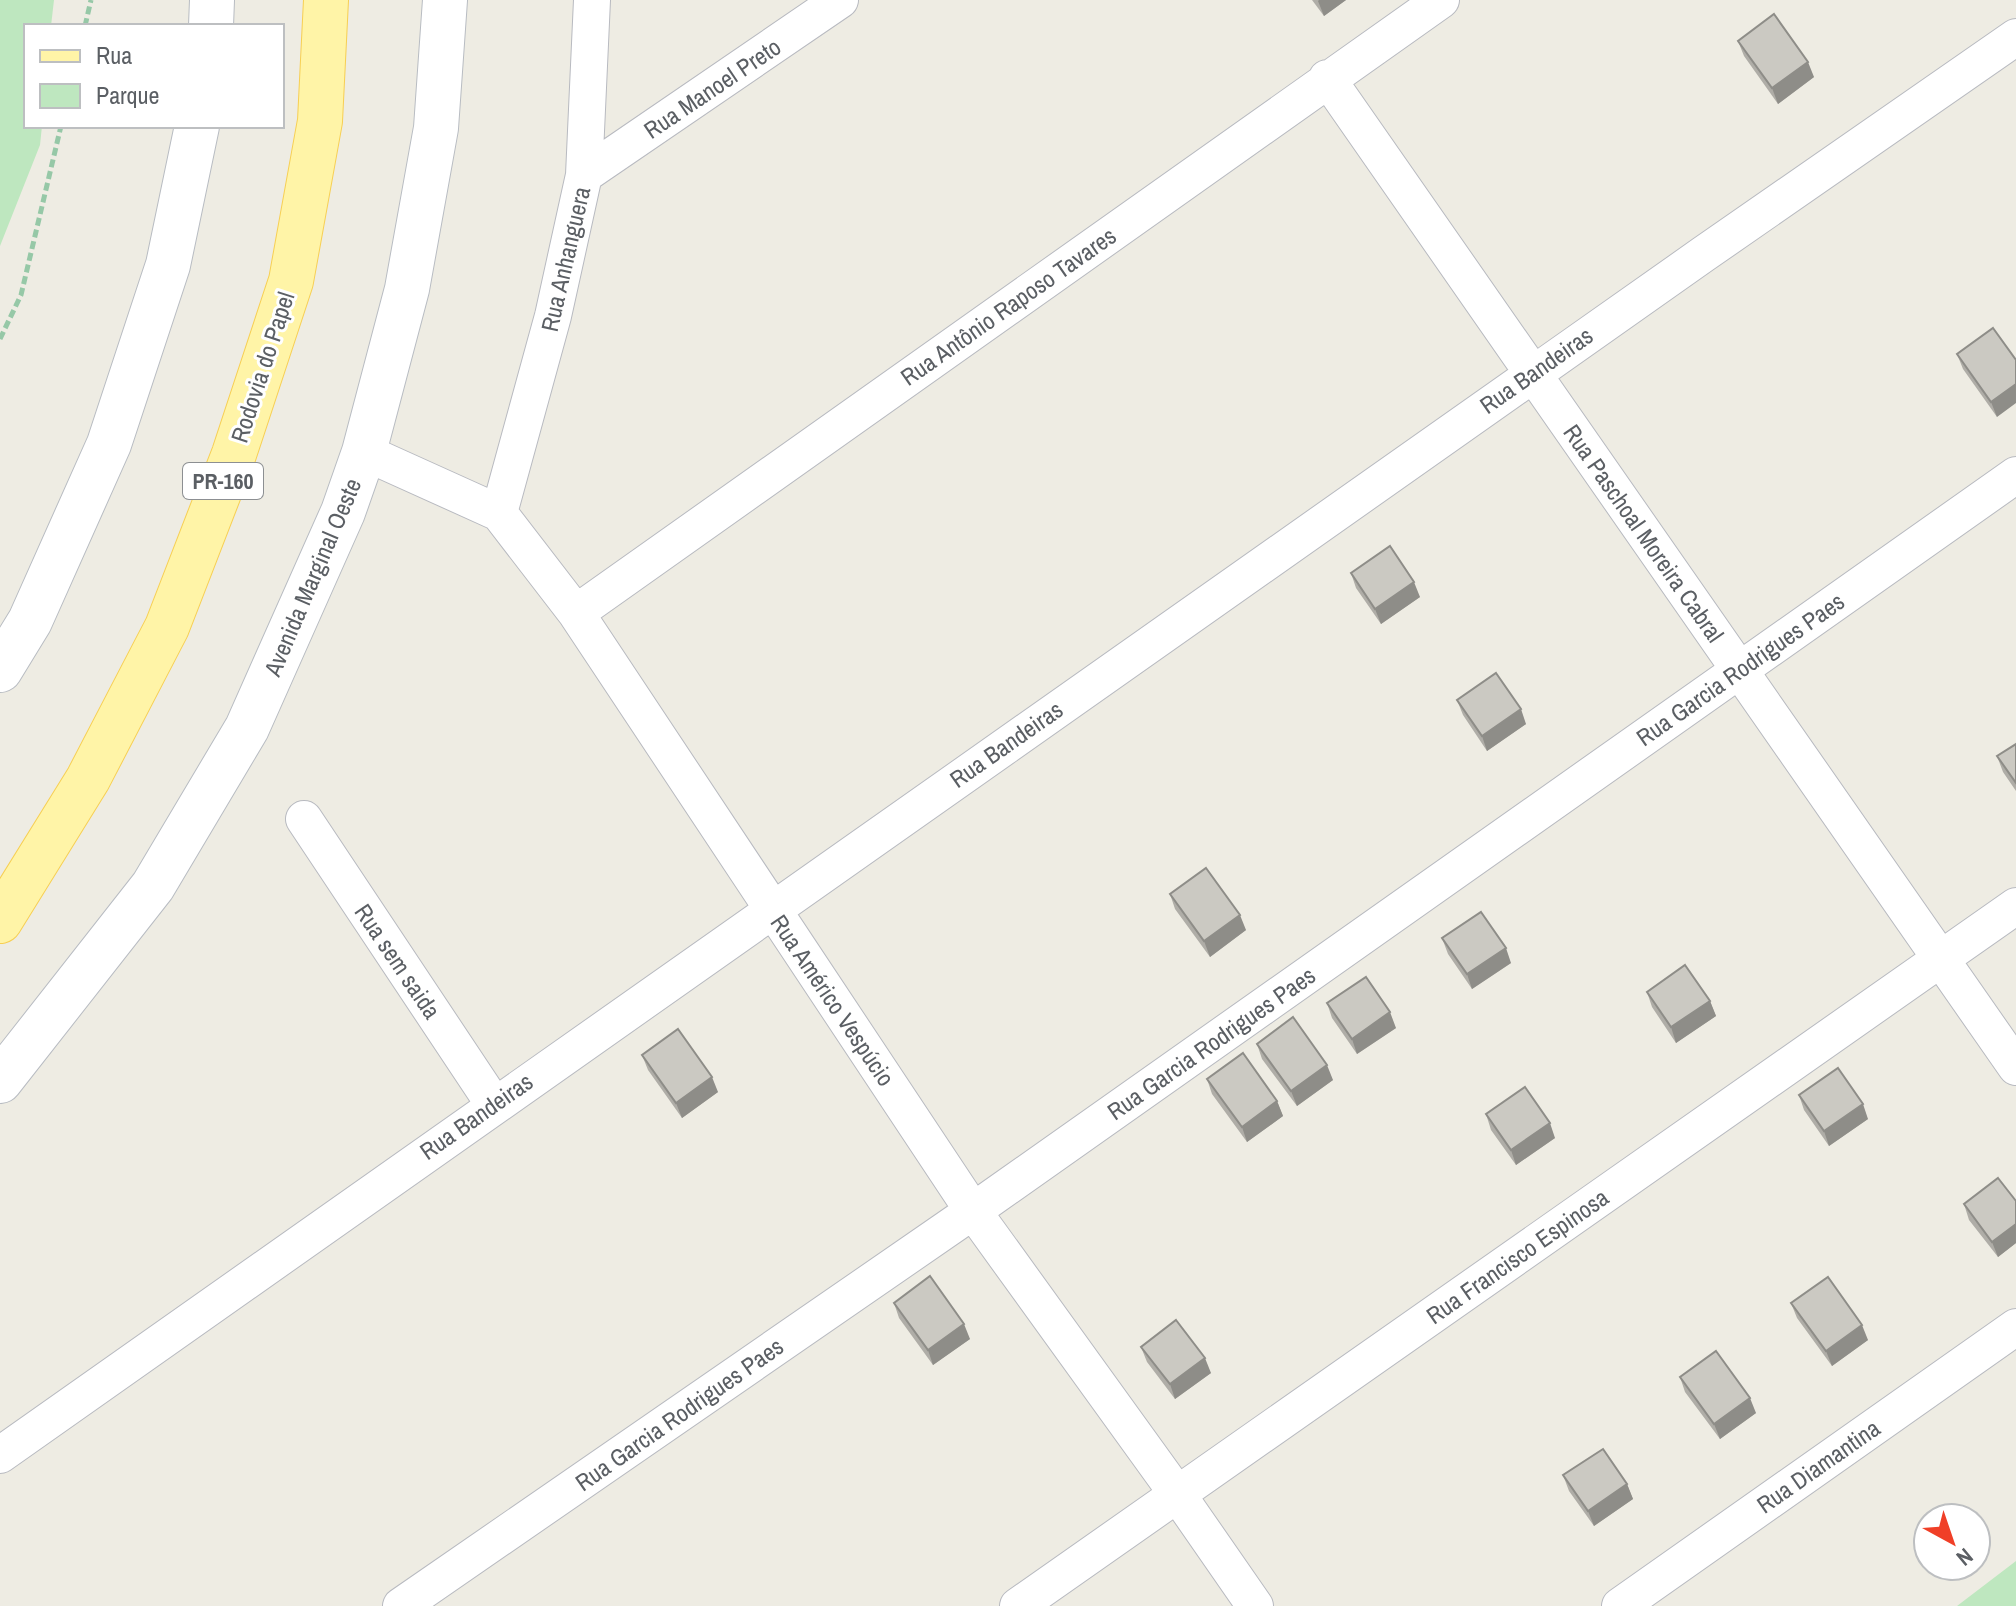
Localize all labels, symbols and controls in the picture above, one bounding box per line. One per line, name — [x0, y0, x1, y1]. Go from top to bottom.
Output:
legend — [24, 24, 284, 128]
street label: Rua Manoel Preto — [637, 30, 787, 146]
text: Rua — [96, 39, 132, 71]
text: Parque — [96, 79, 159, 111]
street label: Rua Anhanguera — [533, 183, 597, 335]
street label: Rua Antônio Raposo Tavares — [894, 219, 1122, 393]
street label: Rodovia do Papel — [223, 288, 301, 446]
street label: Rua Bandeiras — [1473, 319, 1599, 421]
street label: Rua Paschoal Moreira Cabral — [1557, 418, 1731, 648]
road number: PR-160 — [183, 463, 263, 499]
street label: Avenida Marginal Oeste — [255, 473, 368, 682]
street label: Rua Garcia Rodrigues Paes — [1630, 585, 1850, 753]
street label: Rua Bandeiras — [943, 693, 1069, 795]
street label: Rua sem saida — [348, 897, 448, 1025]
street label: Rua Américo Vespúcio — [764, 908, 902, 1092]
street label: Rua Garcia Rodrigues Paes — [1101, 959, 1321, 1127]
street label: Rua Bandeiras — [413, 1065, 539, 1167]
street label: Rua Francisco Espinosa — [1420, 1181, 1614, 1331]
street label: Rua Garcia Rodrigues Paes — [569, 1330, 789, 1498]
street label: Rua Diamantina — [1750, 1412, 1886, 1520]
north arrow — [1912, 1502, 1992, 1582]
text: N — [1950, 1542, 1979, 1573]

